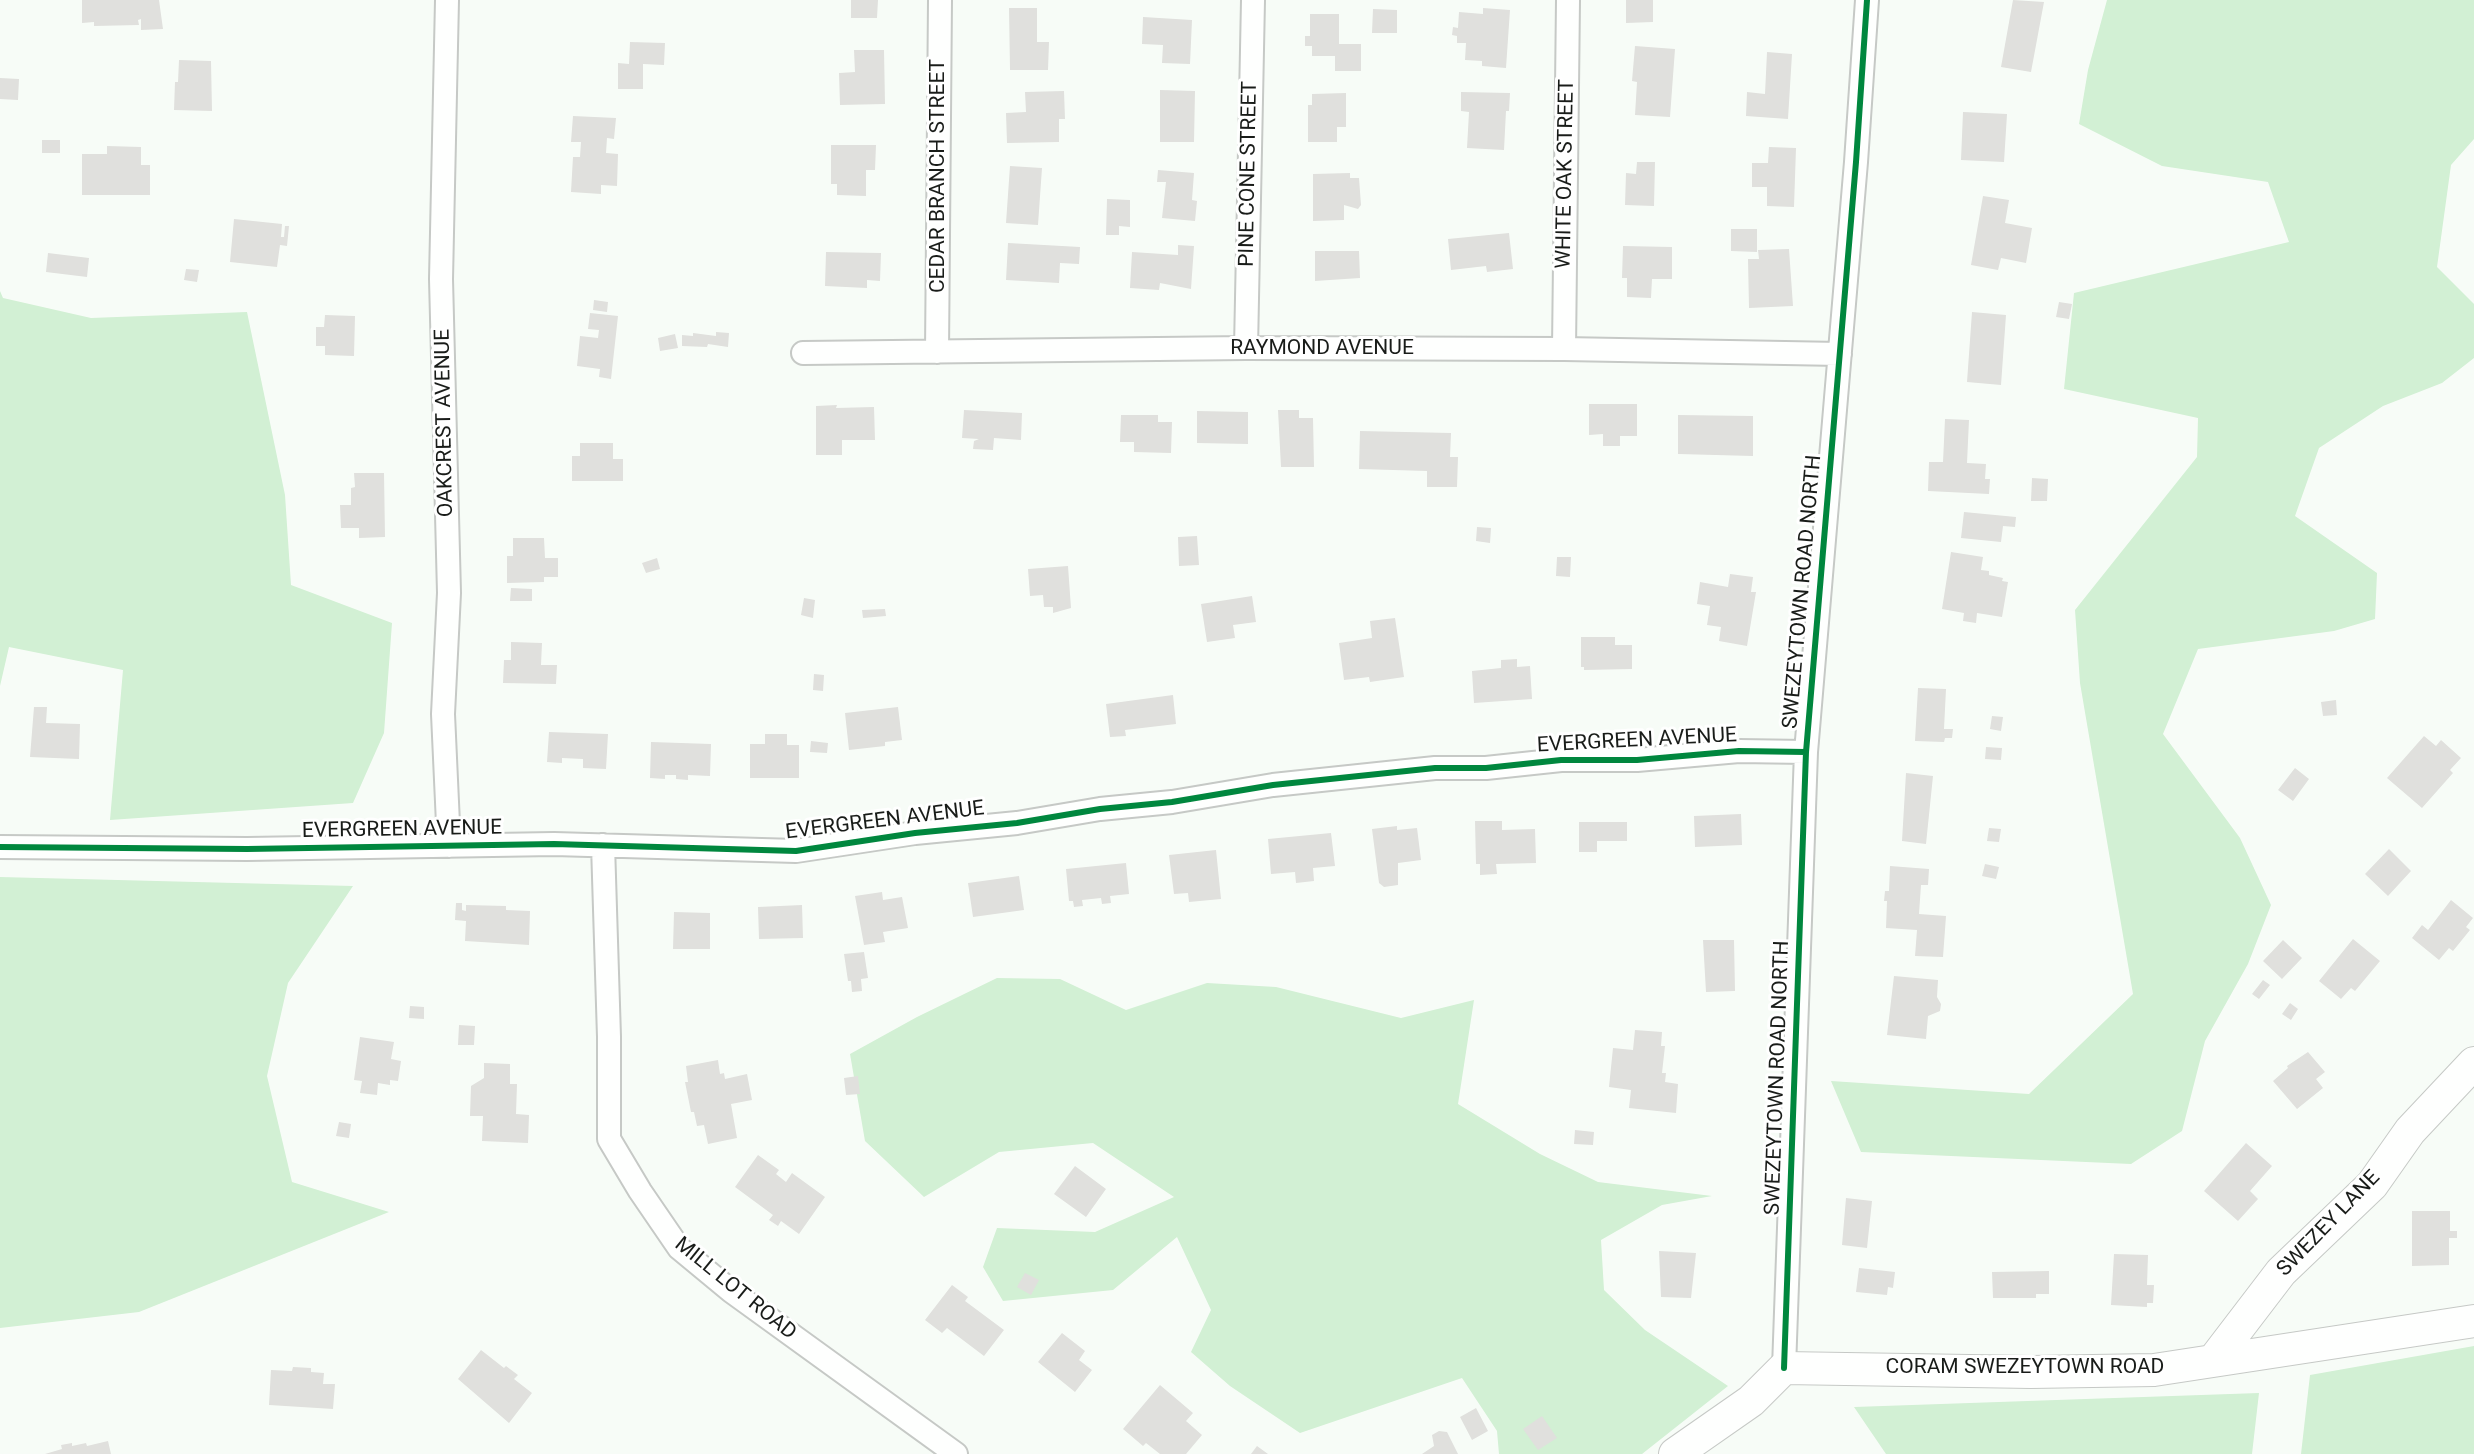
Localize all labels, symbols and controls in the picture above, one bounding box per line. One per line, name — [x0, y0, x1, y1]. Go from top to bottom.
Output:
street label: CEDAR BRANCH STREET — [926, 59, 952, 293]
street label: WHITE OAK STREET — [1552, 79, 1580, 269]
street label: PINE CONE STREET — [1235, 81, 1263, 267]
street label: OAKCREST AVENUE — [431, 329, 459, 517]
street label: RAYMOND AVENUE — [1230, 336, 1414, 362]
street label: SWEZEYTOWN ROAD NORTH — [1778, 454, 1828, 730]
street label: EVERGREEN AVENUE — [1536, 723, 1738, 759]
street label: EVERGREEN AVENUE — [784, 796, 986, 846]
street label: EVERGREEN AVENUE — [302, 816, 502, 844]
street label: SWEZEYTOWN ROAD NORTH — [1761, 940, 1795, 1216]
street label: SWEZEY LANE — [2272, 1166, 2386, 1282]
street label: MILL LOT ROAD — [669, 1232, 801, 1346]
street label: CORAM SWEZEYTOWN ROAD — [1886, 1355, 2164, 1381]

